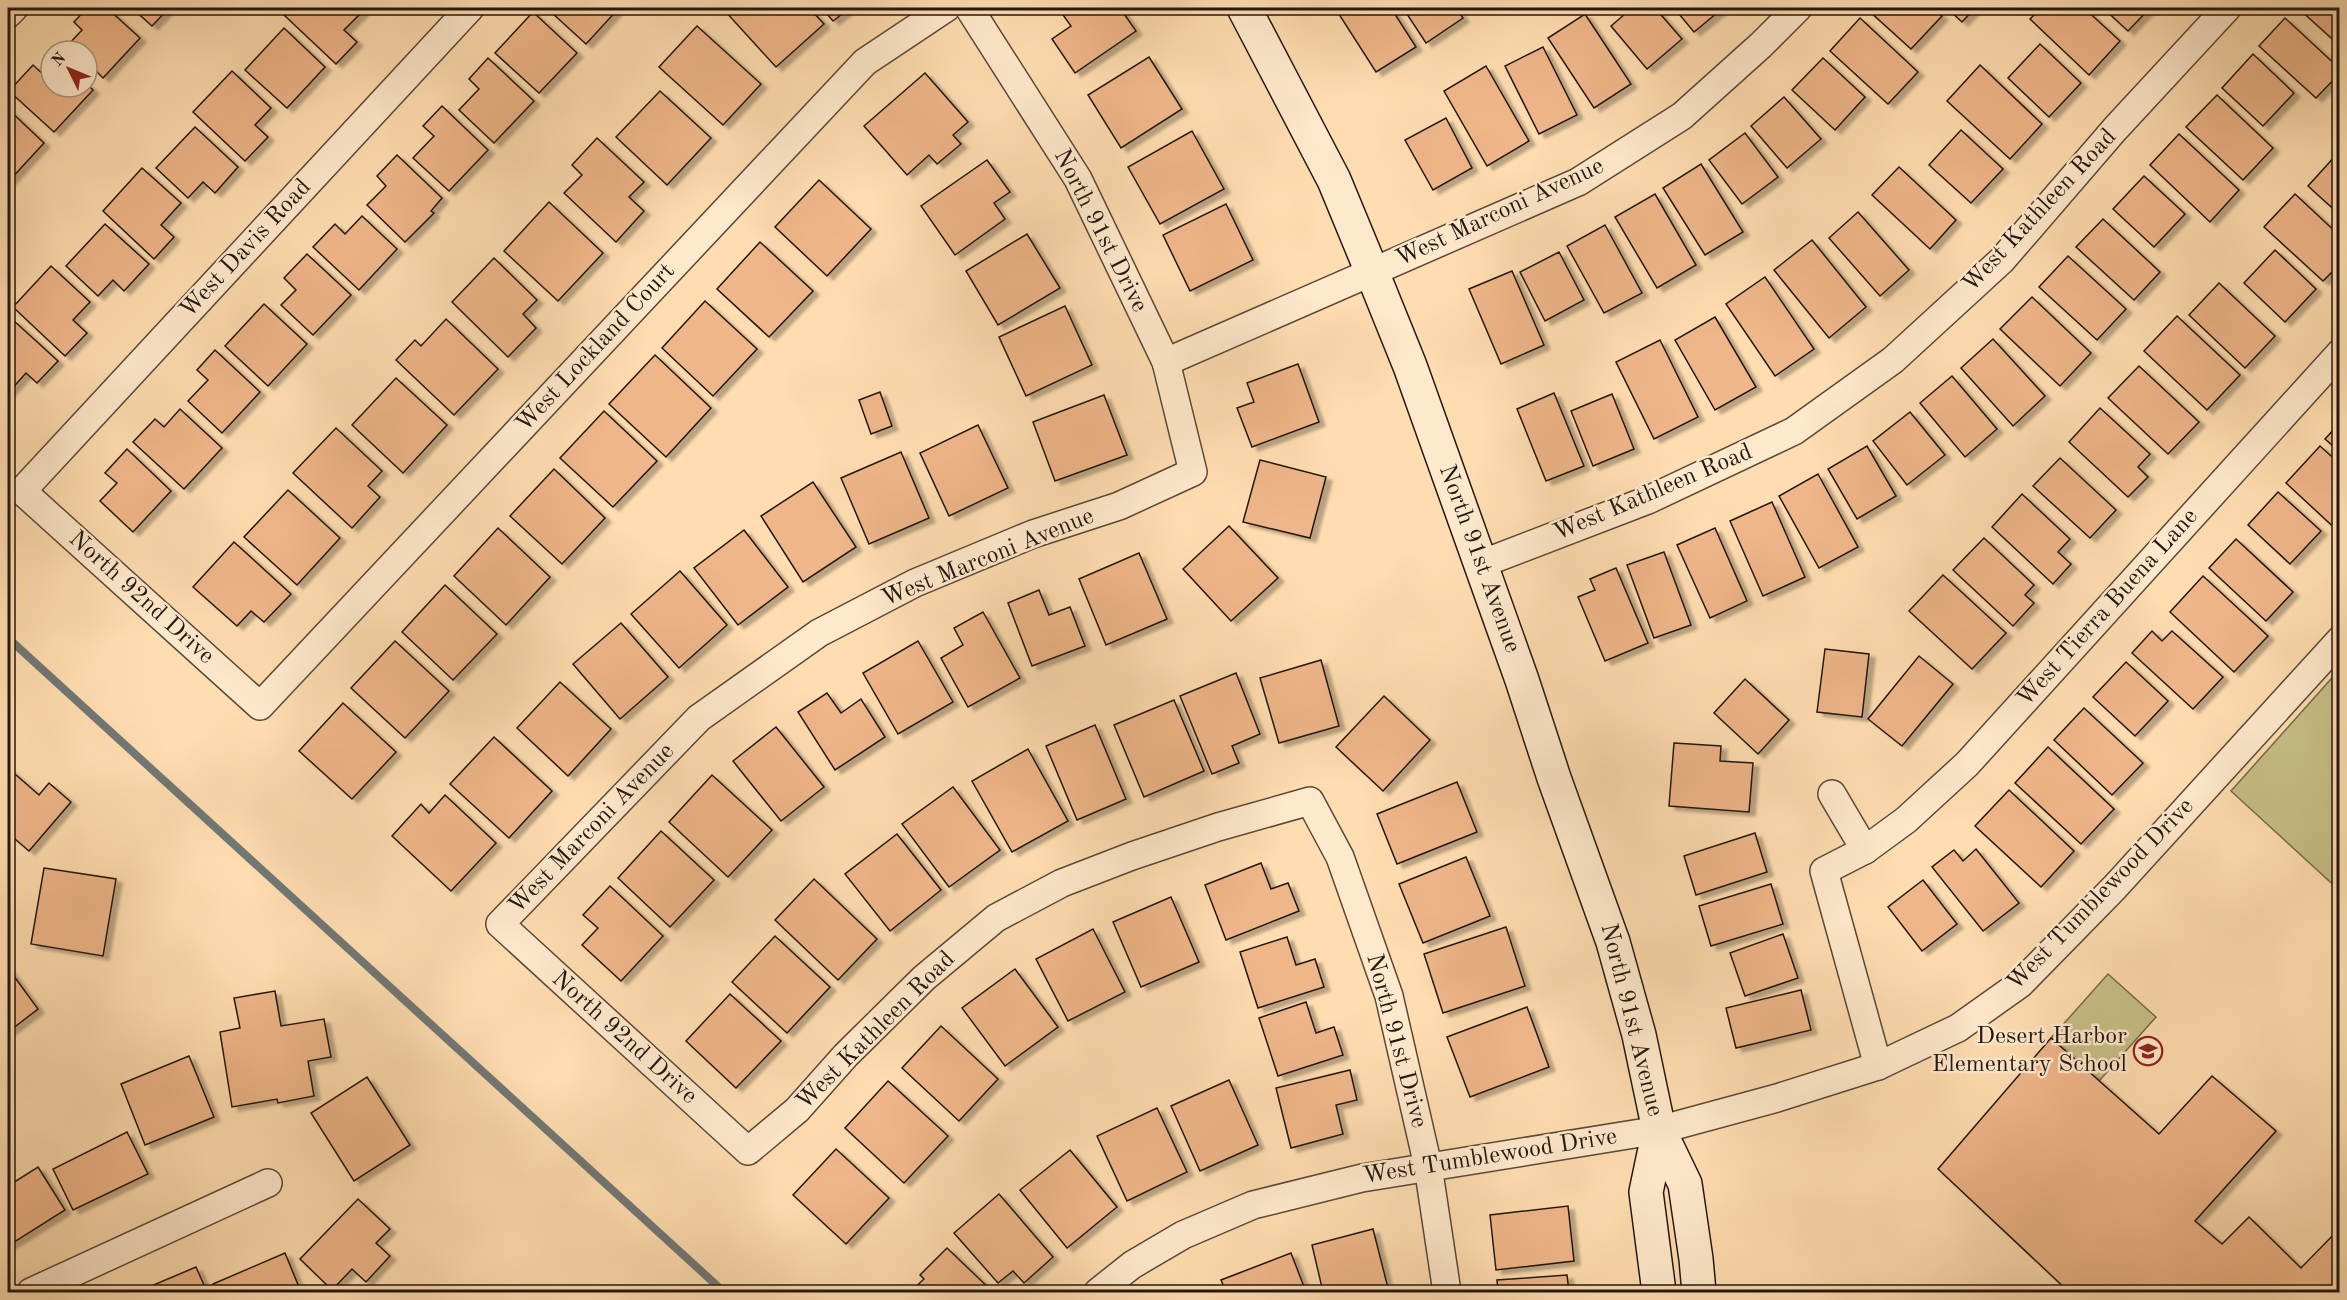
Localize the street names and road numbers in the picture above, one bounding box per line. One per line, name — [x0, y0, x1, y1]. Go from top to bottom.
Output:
street label: West Kathleen Road — [1959, 125, 2121, 297]
street label: North 91st Drive — [1049, 146, 1151, 316]
street label: West Marconi Avenue — [1392, 154, 1608, 272]
street label: West Davis Road — [176, 175, 316, 323]
street label: West Lockland Court — [512, 259, 680, 437]
street label: West Kathleen Road — [1550, 440, 1756, 546]
street label: North 91st Avenue — [1434, 462, 1524, 656]
street label: West Marconi Avenue — [879, 504, 1097, 612]
street label: West Tierra Buena Lane — [2013, 505, 2203, 711]
street label: North 92nd Drive — [64, 527, 218, 669]
street label: West Marconi Avenue — [505, 739, 679, 919]
street label: West Tumblewood Drive — [2003, 794, 2199, 996]
street label: North 91st Avenue — [1595, 921, 1667, 1119]
street label: West Kathleen Road — [792, 947, 960, 1115]
street label: North 91st Drive — [1361, 951, 1431, 1131]
street label: North 92nd Drive — [547, 967, 701, 1109]
street label: West Tumblewood Drive — [1361, 1125, 1619, 1189]

